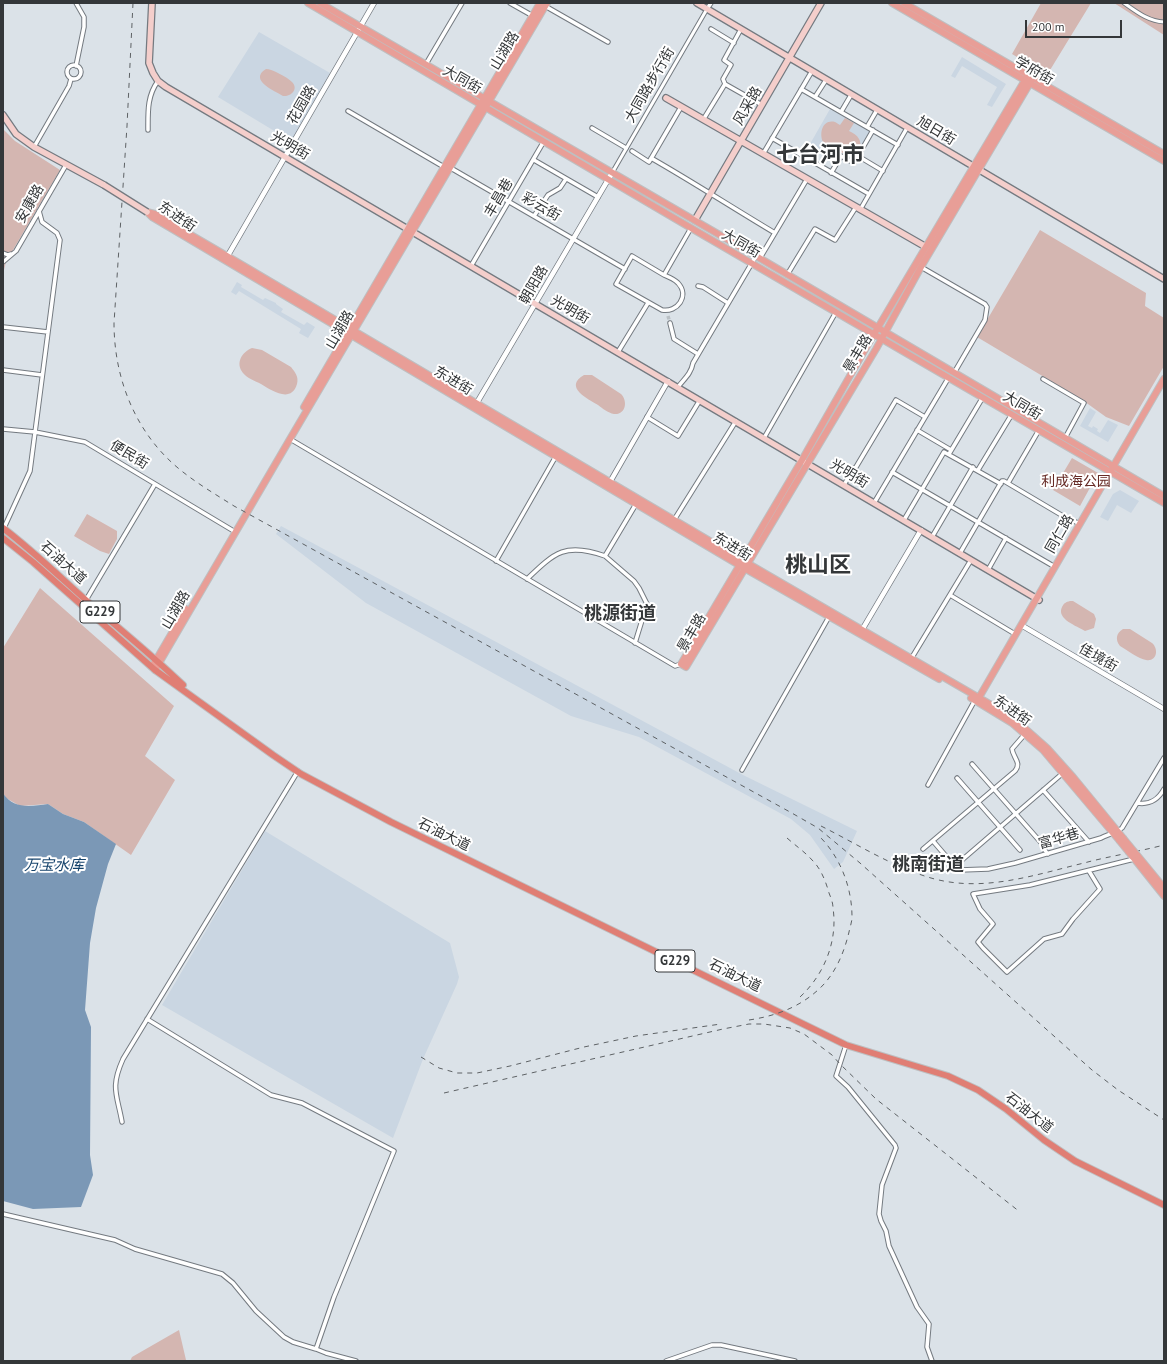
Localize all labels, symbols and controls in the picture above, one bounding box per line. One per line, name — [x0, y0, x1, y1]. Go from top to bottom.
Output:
scale bar — [1027, 12, 1124, 38]
text: 200 m — [1032, 19, 1065, 34]
street label: 山湖路 — [487, 29, 523, 73]
street label: 大同路步行街 — [622, 44, 678, 126]
street label: 学府街 — [1012, 53, 1056, 89]
street label: 大同街 — [440, 62, 484, 98]
street label: 花园路 — [284, 83, 320, 127]
street label: 风采路 — [730, 84, 766, 128]
street label: 旭日街 — [914, 113, 958, 149]
street label: 光明街 — [268, 128, 312, 164]
district label: 七台河市 — [776, 143, 864, 169]
street label: 丰昌巷 — [481, 176, 517, 220]
street label: 安康路 — [12, 182, 48, 226]
street label: 彩云街 — [519, 189, 563, 225]
street label: 东进街 — [155, 198, 199, 236]
street label: 大同街 — [719, 226, 763, 262]
street label: 朝阳路 — [516, 263, 552, 307]
street label: 光明街 — [548, 292, 592, 328]
street label: 山湖路 — [322, 308, 358, 352]
street label: 景丰路 — [840, 332, 876, 376]
street label: 东进街 — [431, 363, 475, 399]
street label: 大同街 — [1000, 388, 1044, 424]
street label: 便民街 — [107, 437, 151, 473]
street label: 光明街 — [827, 456, 871, 492]
park label: 利成海公园 — [1041, 474, 1111, 490]
street label: 同仁路 — [1042, 512, 1078, 556]
street label: 东进街 — [710, 529, 754, 565]
street label: 石油大道 — [37, 538, 89, 588]
district label: 桃山区 — [785, 553, 851, 579]
street label: 山湖路 — [158, 588, 194, 632]
road number: G229 — [80, 601, 120, 623]
district label: 桃源街道 — [584, 603, 656, 625]
street label: 景丰路 — [674, 611, 710, 655]
street label: 佳境街 — [1076, 640, 1120, 676]
street label: 东进街 — [990, 692, 1034, 730]
street label: 石油大道 — [415, 815, 473, 855]
street label: 富华巷 — [1036, 825, 1082, 853]
district label: 桃南街道 — [892, 854, 964, 876]
water label: 万宝水库 — [24, 857, 84, 875]
road number: G229 — [655, 950, 695, 972]
street label: 石油大道 — [706, 956, 764, 996]
street label: 石油大道 — [1002, 1089, 1056, 1137]

